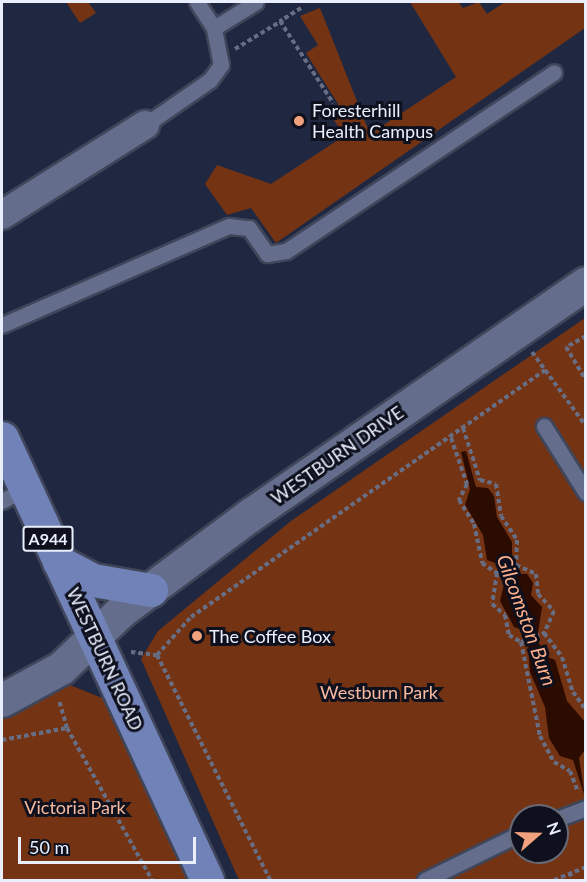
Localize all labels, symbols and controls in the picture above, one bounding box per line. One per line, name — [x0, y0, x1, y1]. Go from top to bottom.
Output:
place label: Foresterhill Health Campus — [312, 100, 433, 142]
marker: Foresterhill Health Campus — [290, 112, 308, 130]
street label: WESTBURN DRIVE — [267, 401, 407, 509]
road number: A944 — [22, 526, 74, 552]
water label: Gilcomston Burn — [492, 551, 562, 689]
street label: WESTBURN ROAD — [62, 584, 148, 734]
place label: The Coffee Box — [209, 625, 331, 647]
marker: The Coffee Box — [190, 629, 204, 643]
park label: Westburn Park — [320, 681, 438, 703]
park label: Victoria Park — [24, 796, 126, 818]
north arrow — [509, 804, 569, 864]
text: N — [543, 819, 566, 837]
scale bar — [21, 825, 200, 863]
text: 50 m — [29, 836, 69, 858]

